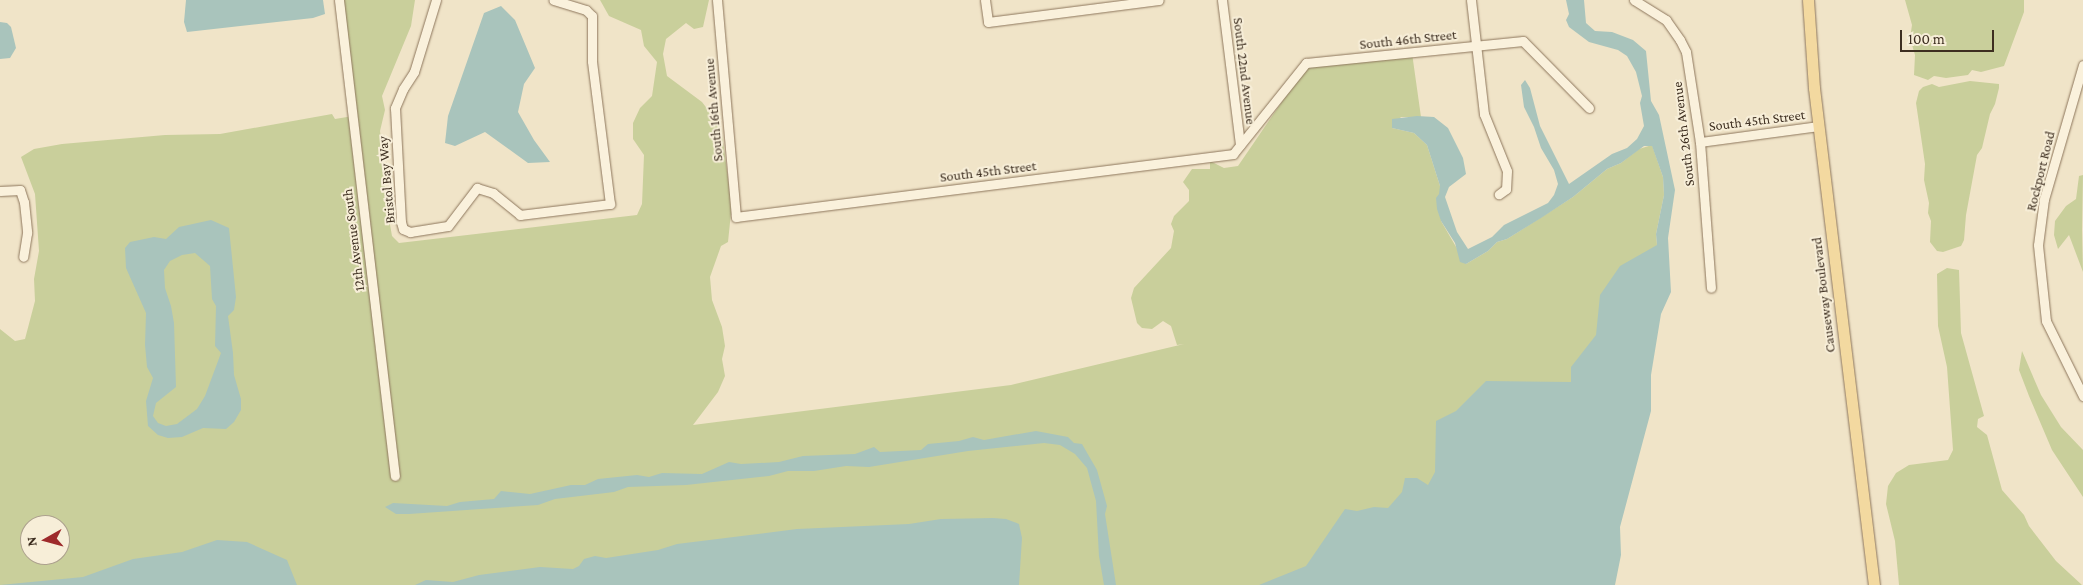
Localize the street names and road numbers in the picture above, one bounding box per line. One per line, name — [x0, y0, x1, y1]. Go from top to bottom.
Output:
street label: South 22nd Avenue — [1230, 17, 1260, 125]
street label: South 46th Street — [1359, 26, 1457, 52]
street label: South 16th Avenue — [700, 58, 726, 162]
street label: South 26th Avenue — [1668, 81, 1698, 187]
street label: South 45th Street — [1708, 106, 1806, 134]
street label: Rockport Road — [2022, 129, 2058, 213]
street label: Bristol Bay Way — [374, 136, 398, 224]
street label: South 45th Street — [939, 157, 1037, 185]
street label: 12th Avenue South — [338, 188, 368, 292]
street label: Causeway Boulevard — [1808, 236, 1838, 354]

